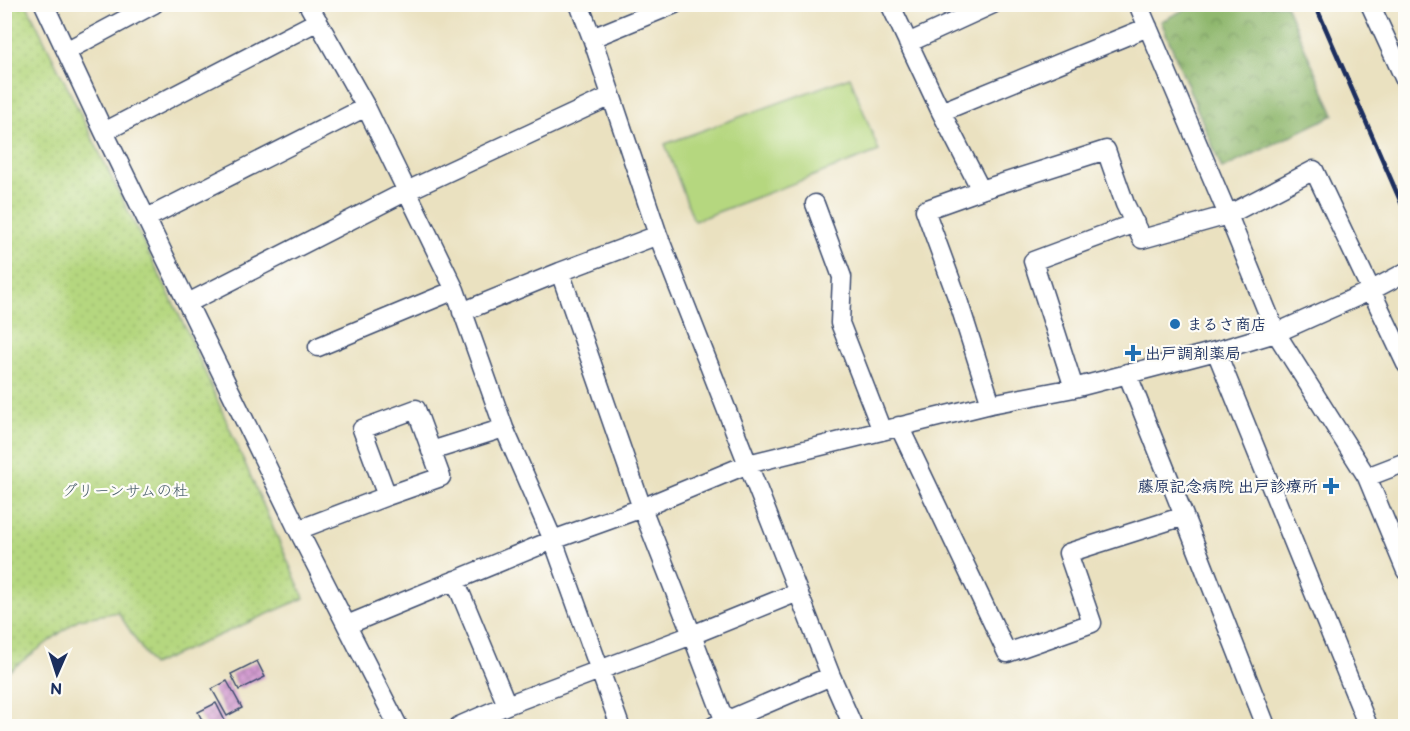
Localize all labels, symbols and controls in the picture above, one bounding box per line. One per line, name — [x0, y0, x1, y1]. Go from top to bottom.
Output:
place label: まるさ商店 — [1187, 316, 1267, 335]
marker: まるさ商店 — [1168, 317, 1182, 331]
place label: 出戸調剤薬局 — [1145, 345, 1241, 364]
marker: 出戸調剤薬局 — [1126, 346, 1140, 360]
marker: 藤原記念病院 出戸診療所 — [1322, 477, 1340, 495]
place label: 藤原記念病院 出戸診療所 — [1138, 478, 1318, 497]
park label: グリーンサムの杜 — [62, 482, 188, 501]
north arrow — [27, 644, 87, 704]
text: N — [50, 678, 63, 697]

